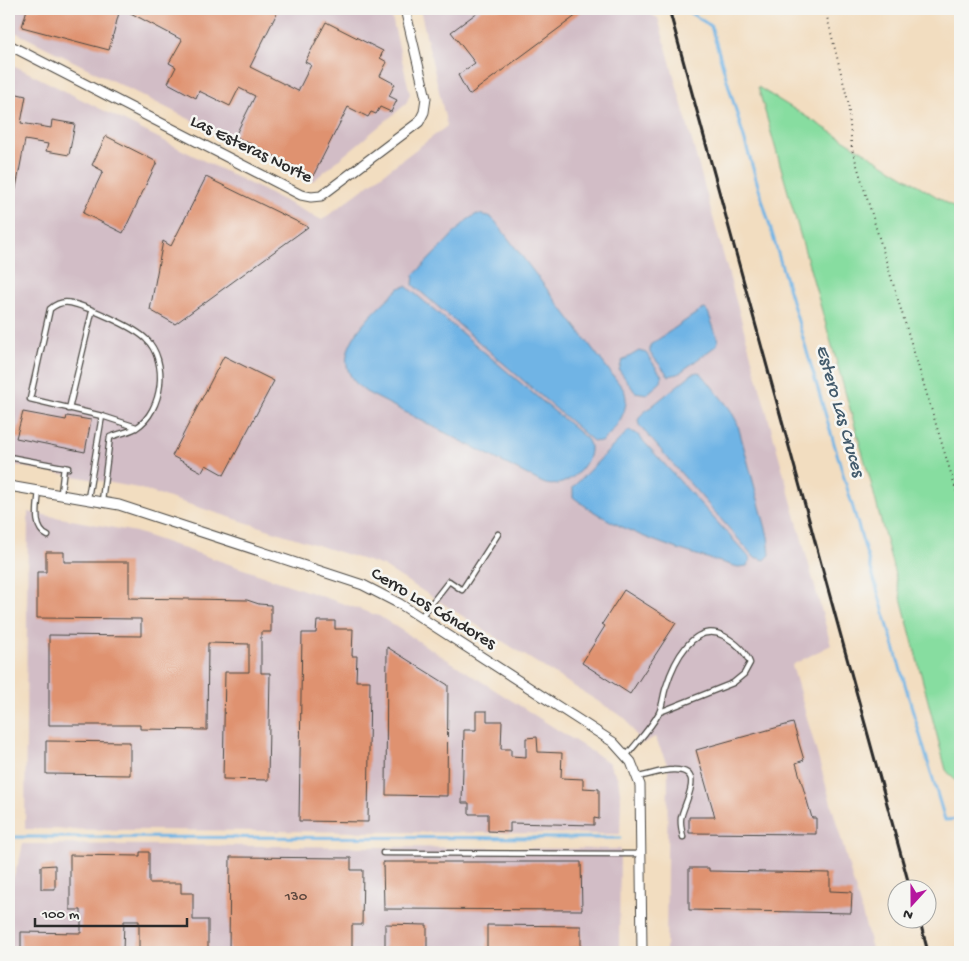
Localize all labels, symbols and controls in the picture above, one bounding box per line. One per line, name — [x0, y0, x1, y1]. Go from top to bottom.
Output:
street label: Las Esteras Norte — [186, 111, 316, 189]
water label: Estero Las Cruces — [809, 343, 869, 481]
street label: Cerro Los Cóndores — [367, 563, 500, 655]
north arrow — [886, 878, 936, 928]
house number: 130 — [284, 888, 308, 906]
scale bar — [35, 896, 188, 928]
text: N — [901, 904, 916, 923]
text: 100 m — [41, 906, 80, 924]

